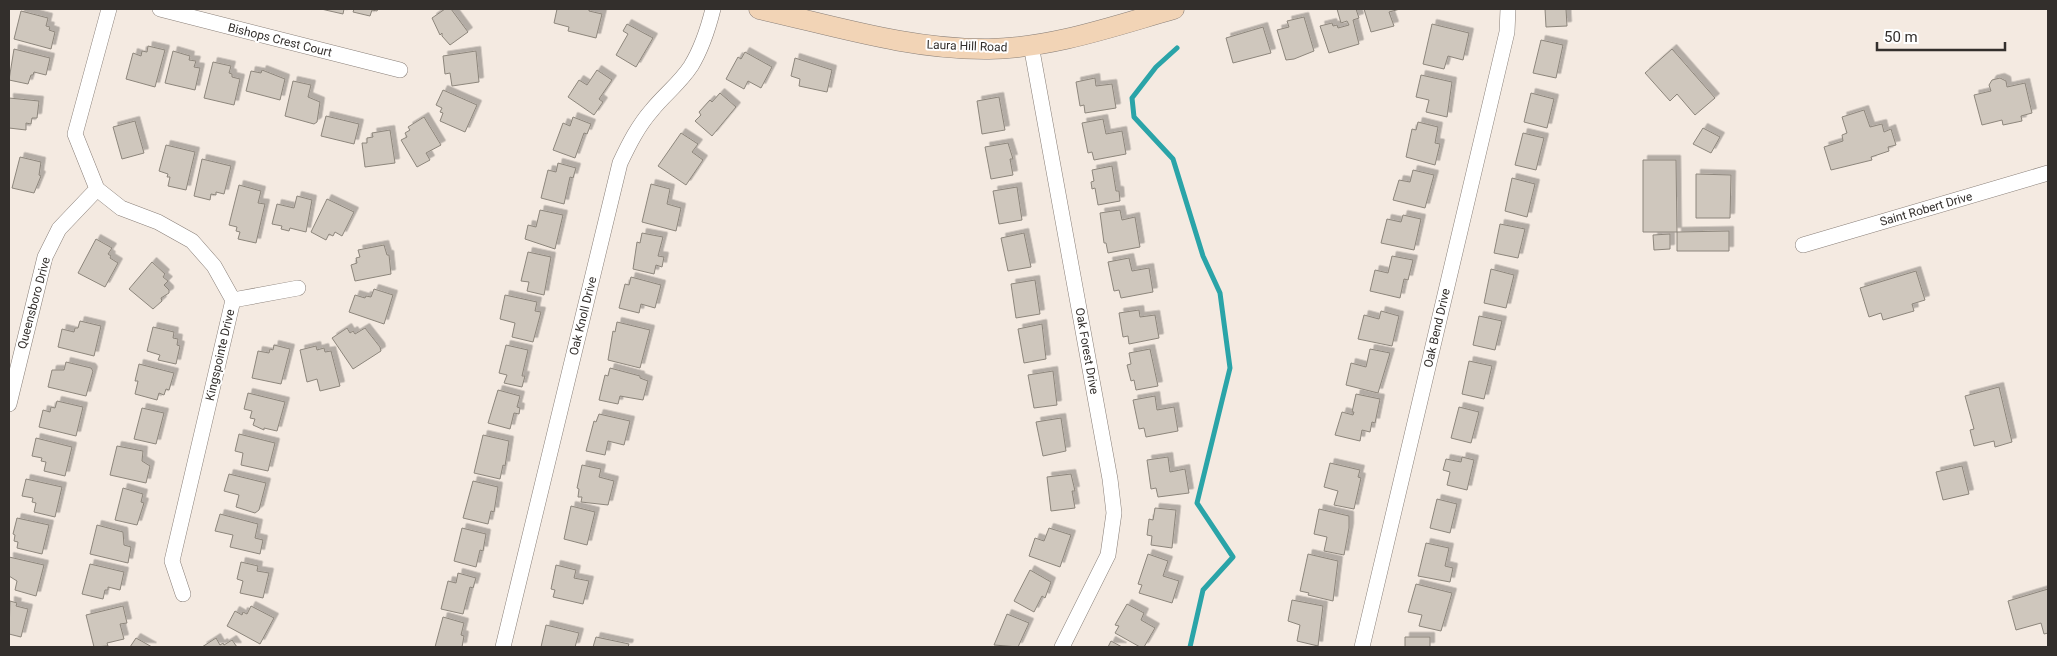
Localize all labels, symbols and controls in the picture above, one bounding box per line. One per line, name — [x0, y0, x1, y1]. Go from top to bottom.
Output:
street label: Bishops Crest Court — [227, 20, 334, 60]
scale bar — [1877, 20, 2004, 52]
text: 50 m — [1884, 28, 1918, 46]
street label: Laura Hill Road — [926, 38, 1008, 54]
street label: Saint Robert Drive — [1878, 189, 1974, 229]
street label: Queensboro Drive — [15, 255, 53, 351]
street label: Oak Knoll Drive — [566, 275, 600, 357]
street label: Oak Bend Drive — [1421, 287, 1453, 369]
street label: Oak Forest Drive — [1073, 307, 1101, 395]
street label: Kingspointe Drive — [203, 308, 237, 402]

